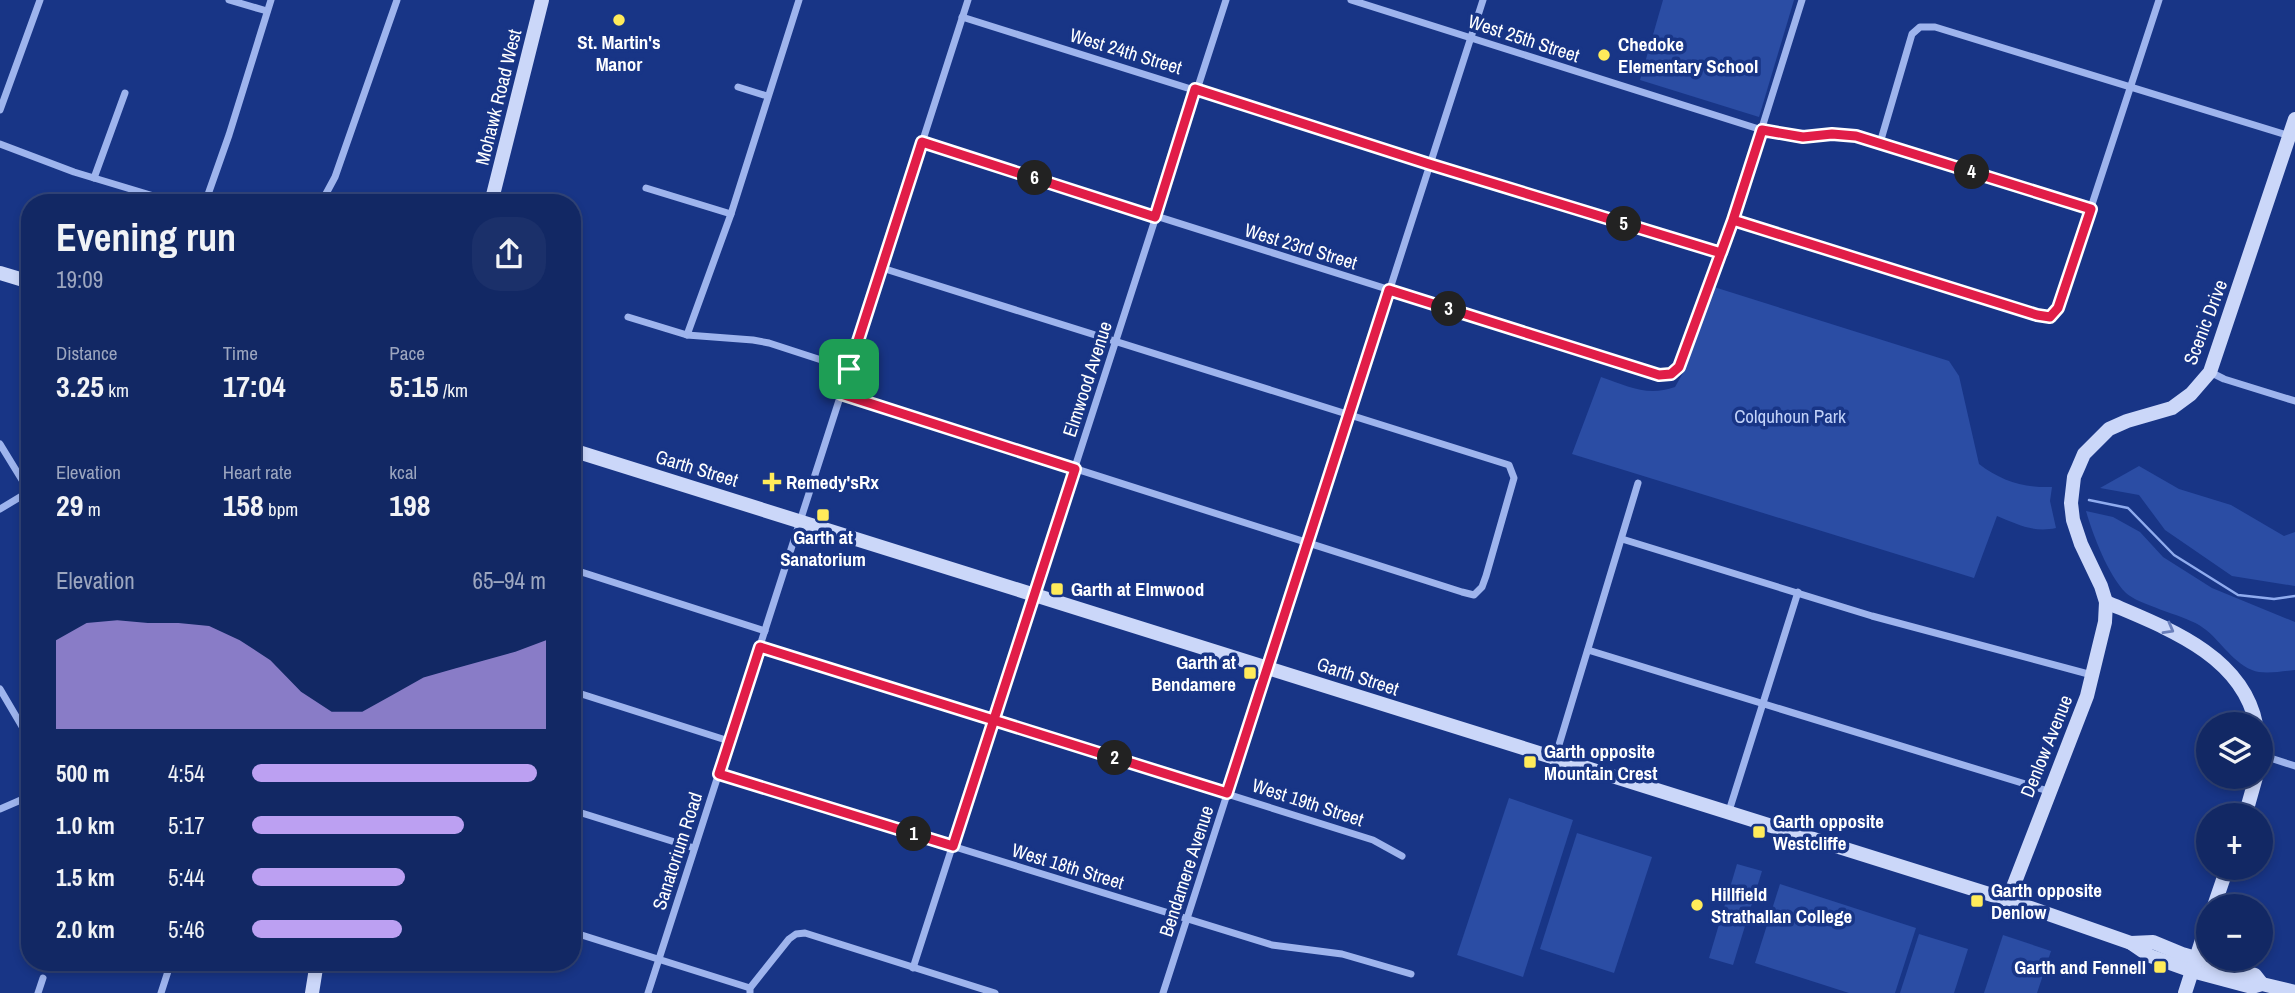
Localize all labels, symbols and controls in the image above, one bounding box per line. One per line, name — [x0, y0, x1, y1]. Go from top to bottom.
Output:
street label: West 25th Street — [1465, 8, 1584, 68]
marker: St. Martin's Manor — [611, 12, 627, 28]
street label: West 24th Street — [1067, 22, 1186, 81]
street label: Mohawk Road West — [469, 26, 528, 168]
place label: St. Martin's Manor — [577, 29, 661, 77]
place label: Chedoke Elementary School — [1618, 31, 1758, 79]
marker: Chedoke Elementary School — [1596, 47, 1612, 63]
pin: 4 — [1954, 154, 1990, 190]
text: 4 — [1967, 158, 1976, 184]
pin: 6 — [1018, 160, 1052, 196]
text: 6 — [1030, 164, 1039, 190]
pin: 5 — [1606, 206, 1642, 242]
text: 5 — [1619, 210, 1628, 236]
text: Evening run — [56, 212, 236, 263]
button: share — [472, 217, 546, 291]
street label: West 23rd Street — [1241, 217, 1361, 276]
text: 19:09 — [56, 264, 103, 295]
street label: Scenic Drive — [2177, 276, 2233, 368]
pin: 3 — [1432, 292, 1466, 326]
text: 3 — [1444, 295, 1453, 321]
street label: Elmwood Avenue — [1056, 318, 1118, 440]
pin — [819, 339, 879, 399]
text: Distance — [56, 340, 117, 366]
text: Time — [223, 340, 258, 366]
text: Pace — [389, 340, 425, 366]
icon: arrive — [830, 350, 868, 388]
text: 3.25 — [56, 366, 104, 406]
text: 17:04 — [223, 366, 286, 406]
text: 5:15 — [389, 366, 439, 406]
text: km — [104, 377, 129, 403]
text: /km — [439, 377, 468, 403]
park label: Colquhoun Park — [1734, 403, 1846, 429]
street label: Garth Street — [653, 443, 742, 493]
text: Elevation — [56, 459, 121, 485]
text: Heart rate — [223, 459, 292, 485]
text: kcal — [389, 459, 417, 485]
place label: Remedy'sRx — [786, 469, 879, 495]
marker: Remedy'sRx — [764, 474, 780, 490]
text: 29 — [56, 485, 83, 525]
text: 158 — [223, 485, 264, 525]
text: 198 — [389, 485, 430, 525]
text: m — [83, 496, 101, 522]
text: bpm — [264, 496, 298, 522]
marker: Garth at Sanatorium — [815, 507, 831, 523]
place label: Garth at Sanatorium — [780, 524, 866, 572]
text: Elevation — [56, 565, 135, 596]
text: 65–94 m — [473, 565, 546, 596]
place label: Garth at Elmwood — [1071, 576, 1204, 602]
marker: Garth at Elmwood — [1049, 581, 1065, 597]
one-way arrow — [2161, 621, 2174, 634]
place label: Garth at Bendamere — [1151, 649, 1236, 697]
street label: Garth Street — [1314, 651, 1403, 702]
marker: Garth at Bendamere — [1242, 665, 1258, 681]
street label: Denlow Avenue — [2014, 691, 2078, 801]
map controls — [2196, 712, 2273, 971]
button: layers — [2196, 712, 2273, 789]
place label: Garth opposite Mountain Crest — [1544, 738, 1657, 786]
pin: 2 — [1098, 740, 1132, 776]
text: 2 — [1110, 744, 1119, 770]
marker: Garth opposite Mountain Crest — [1522, 754, 1538, 770]
text: 500 m — [56, 758, 109, 789]
text: 4:54 — [168, 758, 205, 789]
street label: West 19th Street — [1249, 772, 1368, 832]
street label: Sanatorium Road — [646, 789, 708, 913]
street label: Bendamere Avenue — [1153, 802, 1219, 940]
button: + — [2196, 803, 2273, 880]
place label: Garth opposite Westcliffe — [1773, 808, 1884, 856]
text: 1.0 km — [56, 810, 115, 841]
text: 5:17 — [168, 810, 205, 841]
pin: 1 — [897, 816, 932, 852]
text: 1 — [909, 820, 918, 846]
marker: Garth opposite Westcliffe — [1751, 824, 1767, 840]
street label: West 18th Street — [1009, 837, 1128, 896]
text: 1.5 km — [56, 862, 115, 893]
text: 5:44 — [168, 862, 205, 893]
place label: Garth opposite Denlow — [1991, 877, 2102, 925]
place label: Hillfield Strathallan College — [1711, 881, 1852, 929]
marker: Garth opposite Denlow — [1969, 893, 1985, 909]
button: − — [2196, 894, 2273, 971]
marker: Hillfield Strathallan College — [1689, 897, 1705, 913]
text: 2.0 km — [56, 914, 115, 945]
text: 5:46 — [168, 914, 205, 945]
place label: Garth and Fennell — [2014, 954, 2146, 980]
marker: Garth and Fennell — [2152, 959, 2168, 975]

